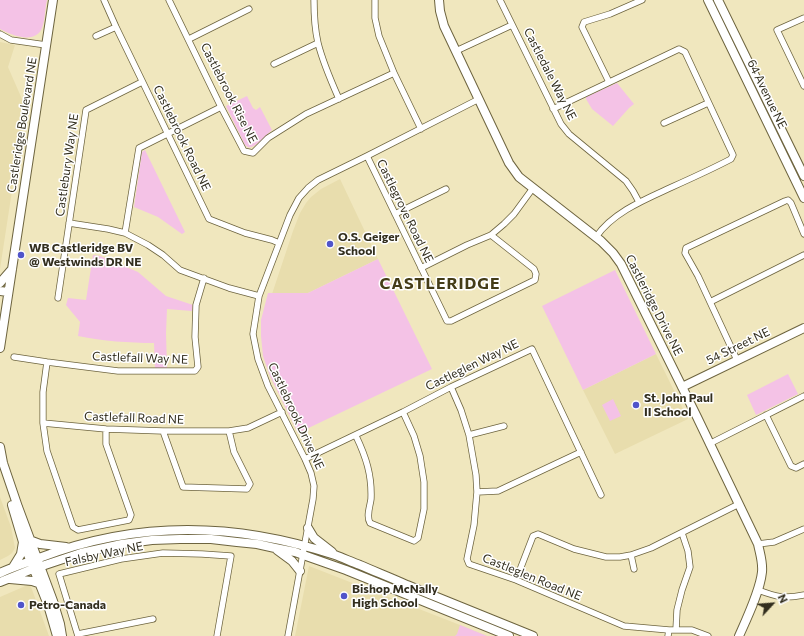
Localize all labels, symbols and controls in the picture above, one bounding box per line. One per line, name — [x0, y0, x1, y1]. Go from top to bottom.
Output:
street label: Castledale Way NE — [521, 26, 579, 122]
street label: Castlebrook Rise NE — [198, 41, 260, 145]
street label: Castleridge Boulevard NE — [4, 56, 40, 194]
street label: 64 Avenue NE — [744, 57, 790, 131]
street label: Castlebrook Road NE — [150, 83, 214, 193]
street label: Castlebury Way NE — [53, 113, 81, 217]
street label: Castlegrove Road NE — [374, 157, 436, 265]
place label: O.S. Geiger School — [338, 230, 399, 258]
marker: O.S. Geiger School — [325, 239, 335, 249]
place label: WB Castleridge BV @ Westwinds DR NE — [29, 241, 141, 269]
marker: WB Castleridge BV @ Westwinds DR NE — [16, 250, 26, 260]
street label: Castleridge Drive NE — [622, 252, 686, 358]
district label: CASTLERIDGE — [380, 274, 500, 294]
street label: 54 Street NE — [704, 324, 772, 368]
street label: Castleglen Way NE — [423, 336, 521, 394]
street label: Castlefall Way NE — [92, 349, 188, 367]
street label: Castlebrook Drive NE — [265, 360, 327, 472]
place label: St. John Paul II School — [644, 391, 713, 419]
marker: St. John Paul II School — [631, 400, 641, 410]
street label: Castlefall Road NE — [84, 409, 184, 427]
street label: Falsby Way NE — [64, 539, 144, 569]
street label: Castleglen Road NE — [480, 551, 584, 603]
place label: Bishop McNally High School — [352, 582, 438, 610]
north arrow — [752, 584, 792, 624]
marker: Bishop McNally High School — [339, 591, 349, 601]
text: N — [776, 592, 791, 605]
place label: Petro-Canada — [29, 598, 106, 612]
marker: Petro-Canada — [16, 600, 26, 610]

